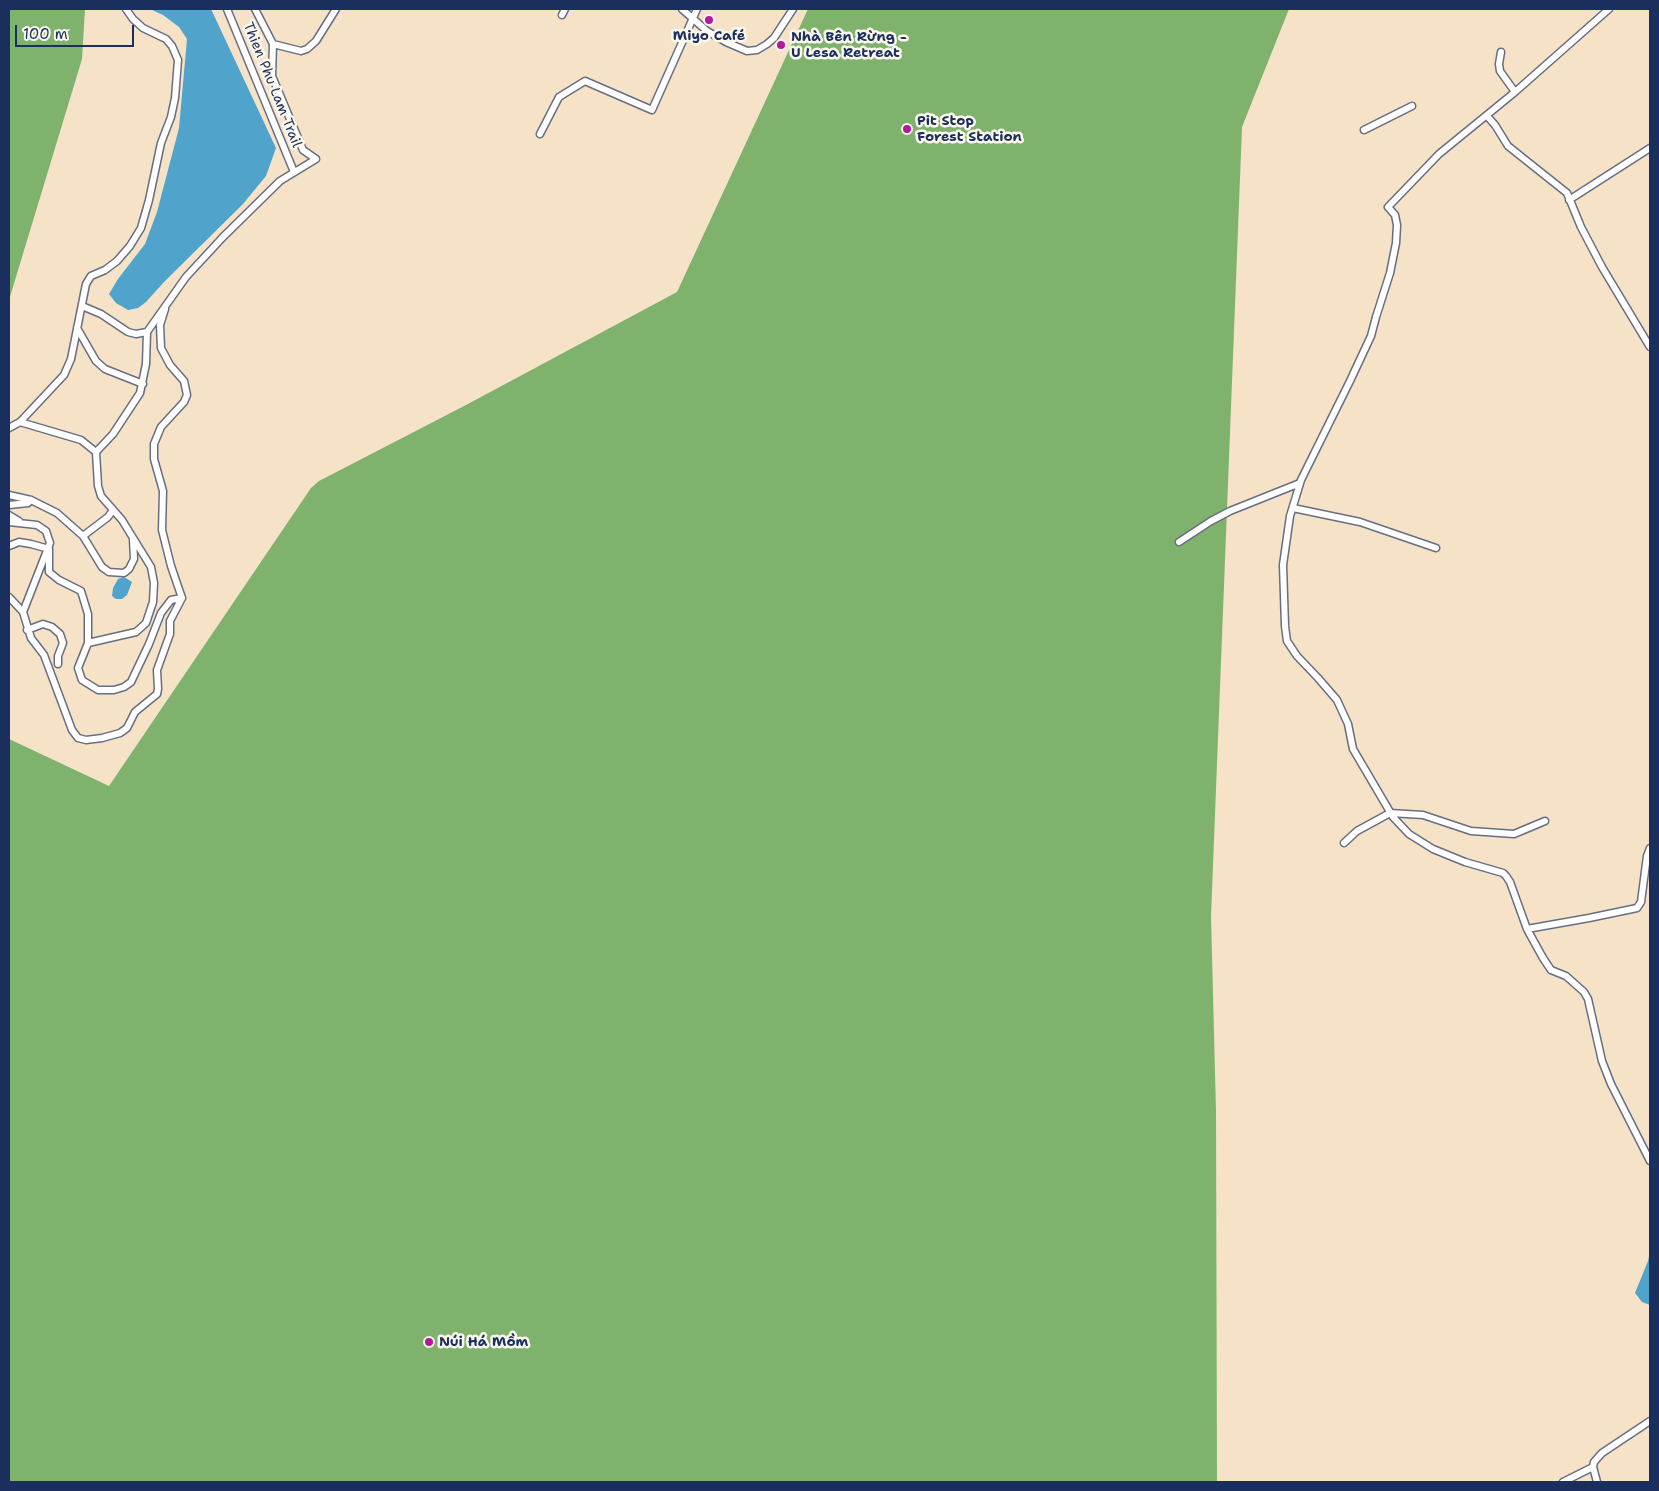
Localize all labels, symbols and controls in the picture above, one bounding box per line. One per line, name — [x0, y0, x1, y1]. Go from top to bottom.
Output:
marker: Miyo Café — [703, 14, 715, 26]
scale bar — [18, 15, 136, 47]
street label: Thien Phu Lam Trail — [239, 20, 305, 150]
text: 100 m — [23, 24, 68, 44]
place label: Miyo Café — [673, 28, 745, 44]
place label: Nhà Bên Rừng - U Lesa Retreat — [791, 29, 907, 62]
marker: Nhà Bên Rừng - U Lesa Retreat — [775, 39, 787, 51]
place label: Pit Stop Forest Station — [917, 113, 1022, 146]
marker: Pit Stop Forest Station — [901, 123, 913, 135]
place label: Núi Há Mồm — [439, 1334, 528, 1350]
marker: Núi Há Mồm — [423, 1336, 435, 1348]

